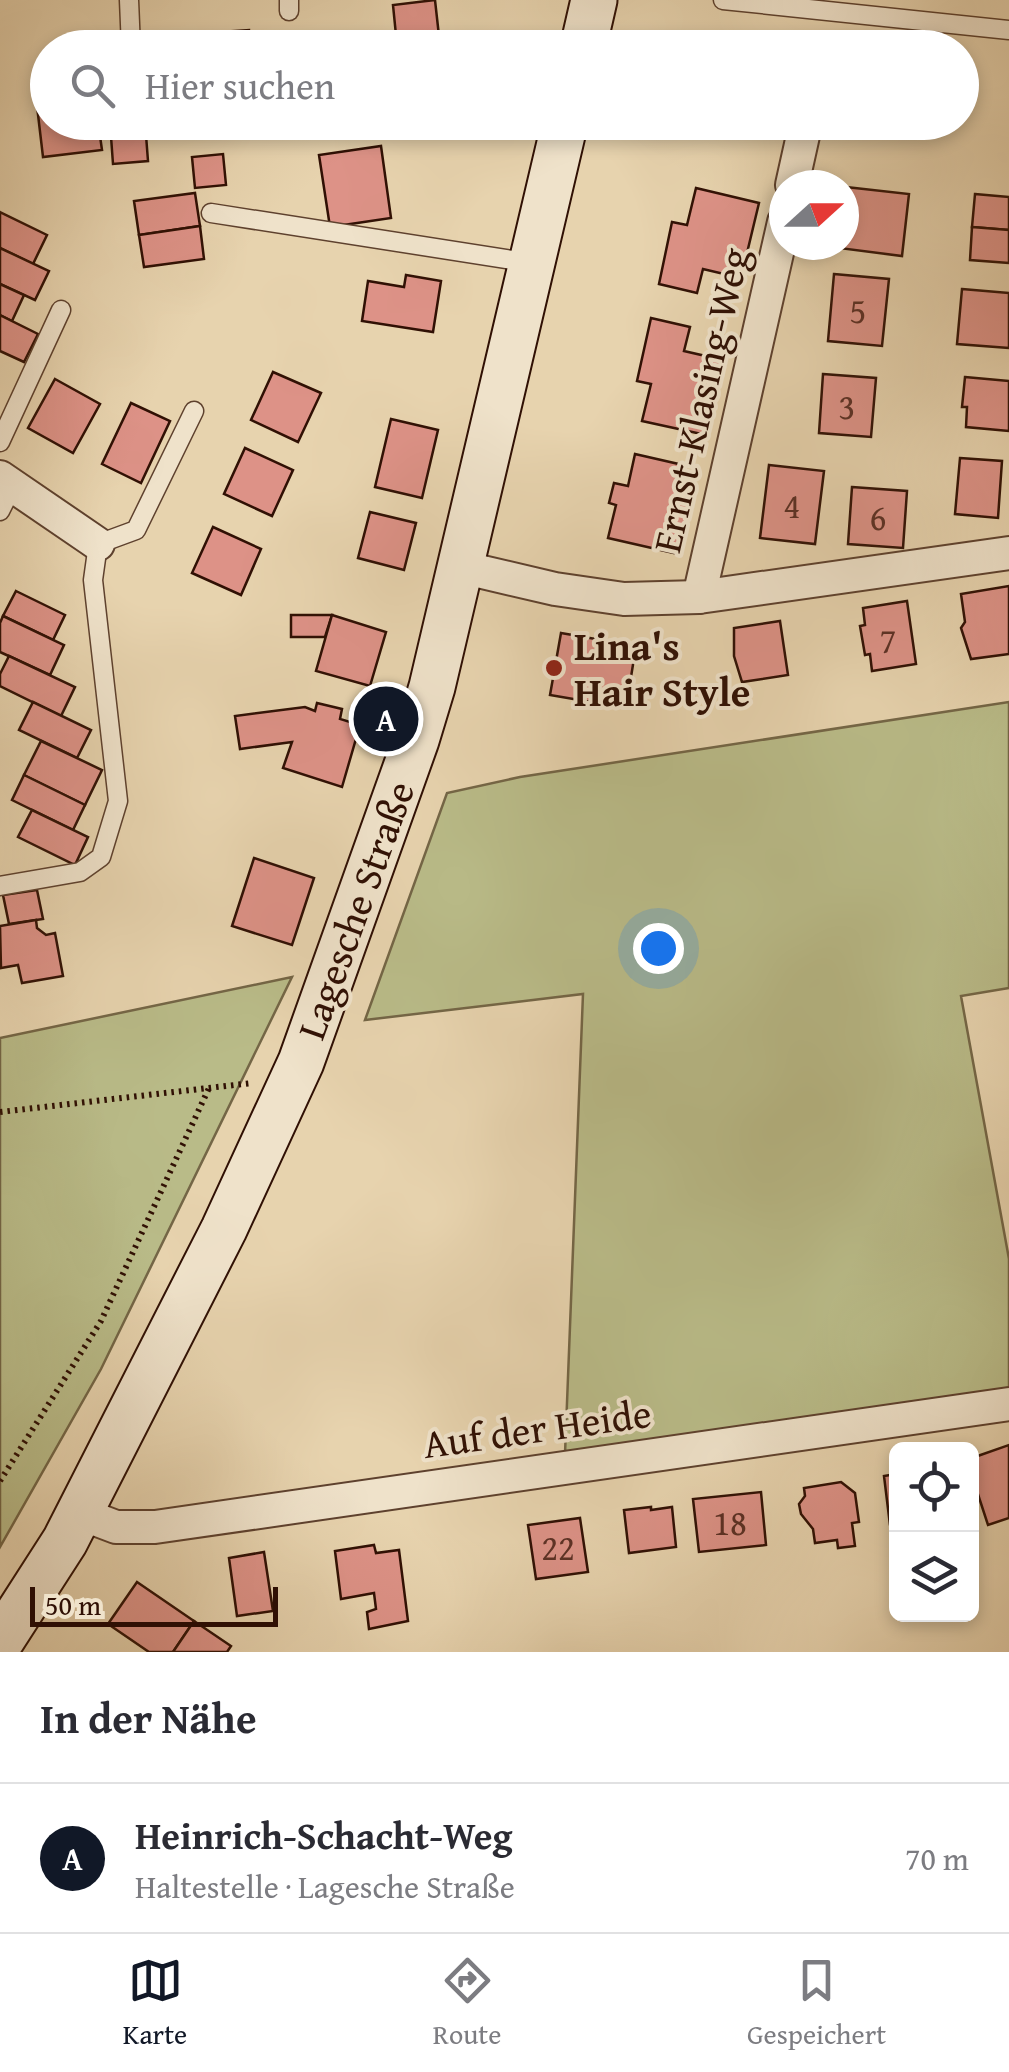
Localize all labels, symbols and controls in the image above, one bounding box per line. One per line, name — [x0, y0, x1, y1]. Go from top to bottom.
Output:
search box — [30, 30, 979, 140]
text: Hier suchen — [145, 57, 335, 113]
icon: search — [65, 58, 120, 113]
north arrow — [769, 170, 859, 260]
street label: Ernst-Klasing-Weg — [636, 242, 764, 558]
house number: 5 — [850, 285, 866, 336]
house number: 3 — [839, 381, 855, 432]
house number: 4 — [784, 480, 800, 531]
house number: 6 — [870, 492, 886, 543]
house number: 7 — [880, 615, 896, 666]
place label: Lina's Hair Style — [574, 616, 751, 721]
marker: Lina's Hair Style — [543, 657, 565, 679]
pin: A — [354, 682, 418, 756]
street label: Lagesche Straße — [281, 773, 429, 1047]
your location — [633, 923, 684, 974]
street label: Auf der Heide — [419, 1383, 655, 1473]
map controls — [889, 1442, 979, 1622]
button: locate — [889, 1442, 979, 1532]
house number: 18 — [713, 1497, 747, 1548]
house number: 22 — [541, 1522, 575, 1573]
button: layers — [889, 1532, 979, 1622]
scale bar — [30, 1582, 278, 1626]
text: 50 m — [45, 1584, 101, 1625]
text: In der Nähe — [40, 1687, 257, 1748]
text: Heinrich-Schacht-Weg — [135, 1807, 512, 1863]
text: A — [62, 1835, 83, 1882]
text: 70 m — [905, 1835, 969, 1882]
text: Haltestelle · Lagesche Straße — [135, 1863, 515, 1910]
tab: Karte — [123, 1953, 187, 2054]
tab: Route — [433, 1953, 501, 2054]
tab: Gespeichert — [747, 1953, 886, 2054]

